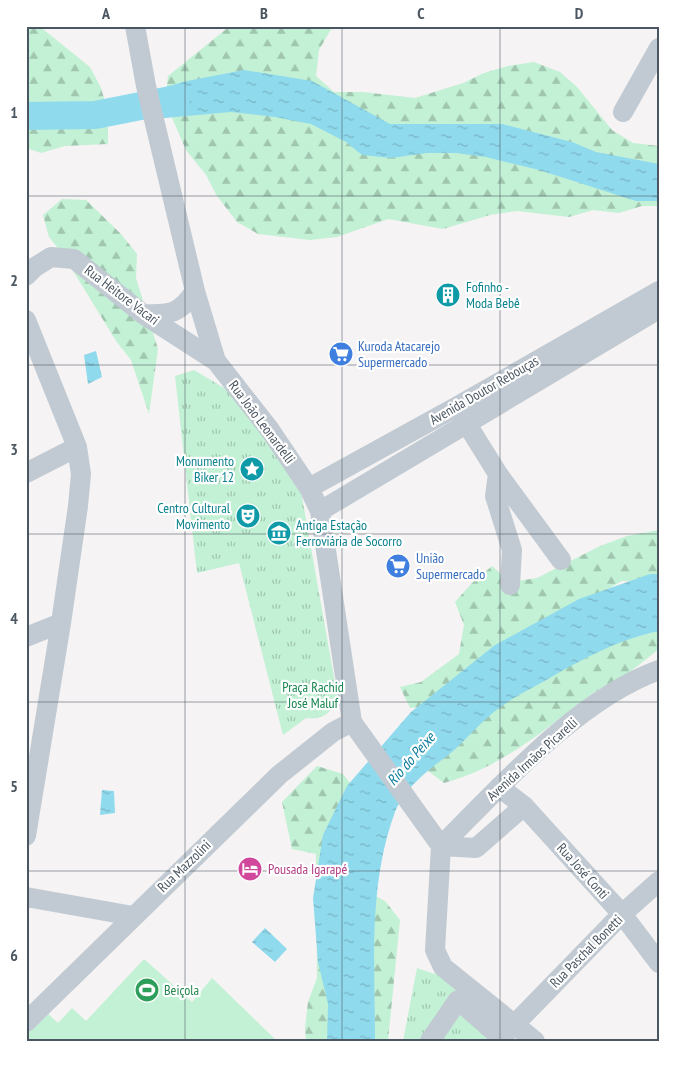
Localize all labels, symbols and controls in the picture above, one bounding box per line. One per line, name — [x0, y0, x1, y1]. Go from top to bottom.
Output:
text: A — [101, 3, 111, 23]
text: B — [260, 3, 268, 23]
text: C — [417, 3, 425, 23]
text: D — [575, 3, 584, 23]
text: 1 — [10, 102, 18, 122]
street label: Rua Heitore Vacari — [81, 261, 163, 329]
text: 2 — [10, 270, 18, 290]
place label: Fofinho - Moda Bebê — [466, 278, 520, 312]
building icon: Fofinho - Moda Bebê — [435, 282, 461, 308]
place label: Kuroda Atacarejo Supermercado — [358, 337, 440, 371]
supermarket icon: Kuroda Atacarejo Supermercado — [328, 341, 354, 367]
street label: Avenida Doutor Rebouças — [426, 351, 542, 428]
street label: Rua João Leonardelli — [225, 377, 299, 467]
text: 3 — [10, 439, 18, 459]
place label: Monumento Biker 12 — [176, 452, 234, 486]
place icon: Monumento Biker 12 — [239, 456, 265, 482]
place label: Centro Cultural Movimento — [157, 499, 231, 533]
theatre icon: Centro Cultural Movimento — [235, 503, 261, 529]
place label: Antiga Estação Ferroviária de Socorro — [296, 516, 402, 550]
museum icon: Antiga Estação Ferroviária de Socorro — [266, 520, 292, 546]
place label: União Supermercado — [416, 549, 485, 583]
supermarket icon: União Supermercado — [385, 553, 411, 579]
text: 4 — [10, 608, 18, 628]
park label: Praça Rachid José Maluf — [282, 678, 344, 712]
street label: Avenida Irmãos Picarelli — [483, 714, 581, 804]
water label: Rio do Peixe — [382, 728, 439, 789]
text: 5 — [10, 776, 18, 796]
street label: Rua Mazzolini — [154, 836, 214, 896]
street label: Rua José Conti — [553, 839, 613, 903]
hotel icon: Pousada Igarapé — [237, 856, 263, 882]
place label: Pousada Igarapé — [268, 860, 347, 878]
street label: Rua Paschal Bonetti — [546, 911, 626, 991]
text: 6 — [10, 945, 18, 965]
sports icon: Beiçola — [134, 977, 160, 1003]
place label: Beiçola — [164, 981, 199, 999]

